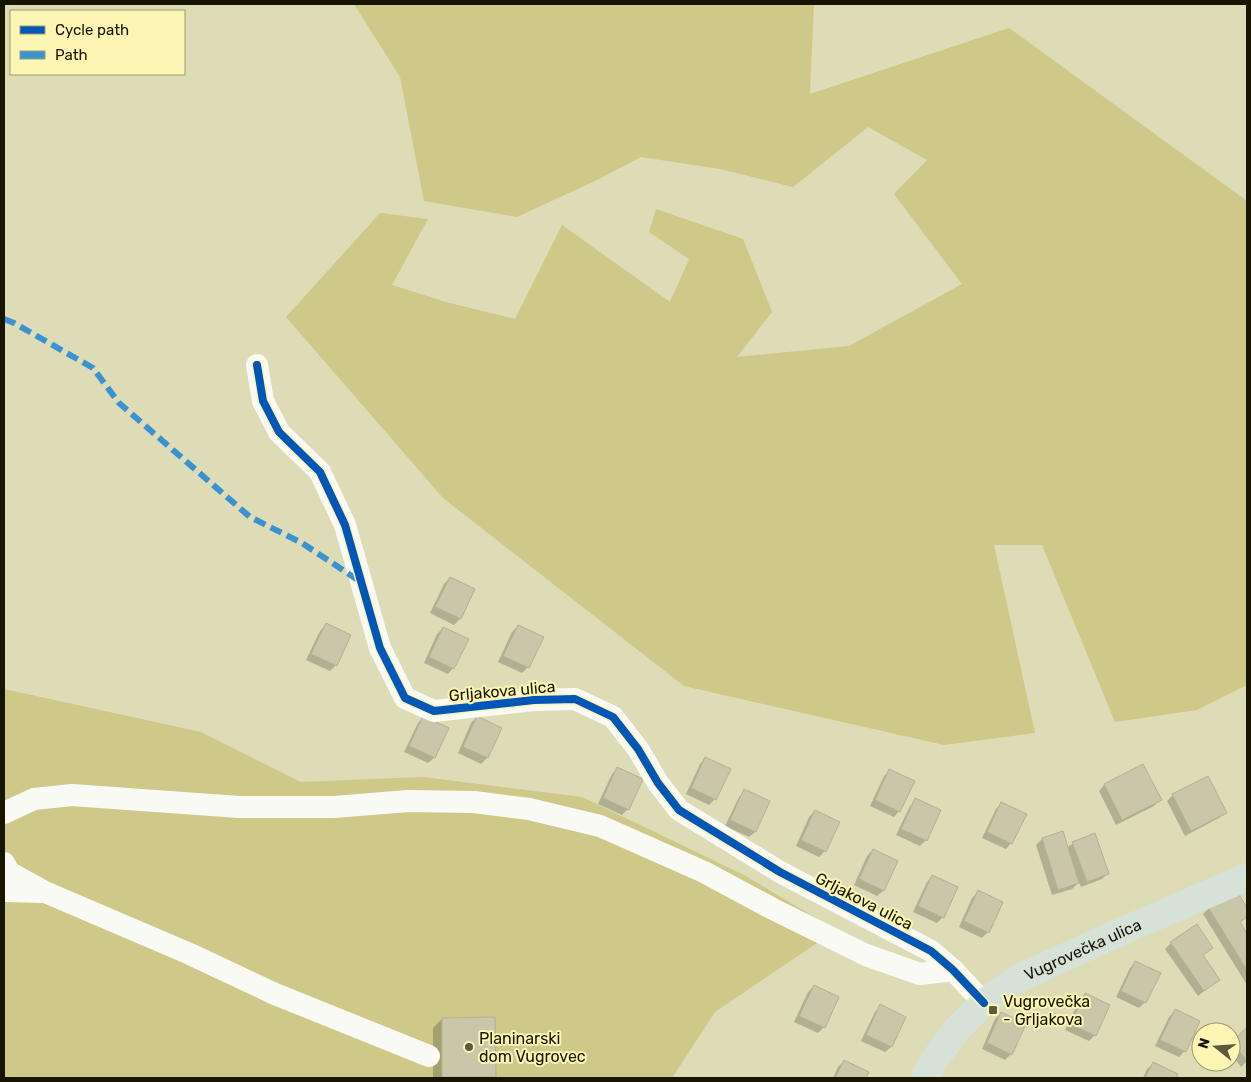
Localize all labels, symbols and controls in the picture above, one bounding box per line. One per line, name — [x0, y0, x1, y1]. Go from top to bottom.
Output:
legend — [10, 10, 185, 75]
text: Cycle path — [55, 21, 129, 39]
text: Path — [55, 46, 88, 64]
street label: Grljakova ulica — [448, 677, 556, 705]
street label: Grljakova ulica — [812, 868, 916, 934]
street label: Vugrovečka ulica — [1021, 915, 1144, 984]
place label: Vugrovečka - Grljakova — [1003, 992, 1090, 1029]
marker: Vugrovečka - Grljakova — [987, 1004, 999, 1016]
north arrow — [1191, 1022, 1241, 1072]
place label: Planinarski dom Vugrovec — [479, 1029, 586, 1066]
text: N — [1194, 1036, 1214, 1051]
marker: Planinarski dom Vugrovec — [463, 1041, 475, 1053]

